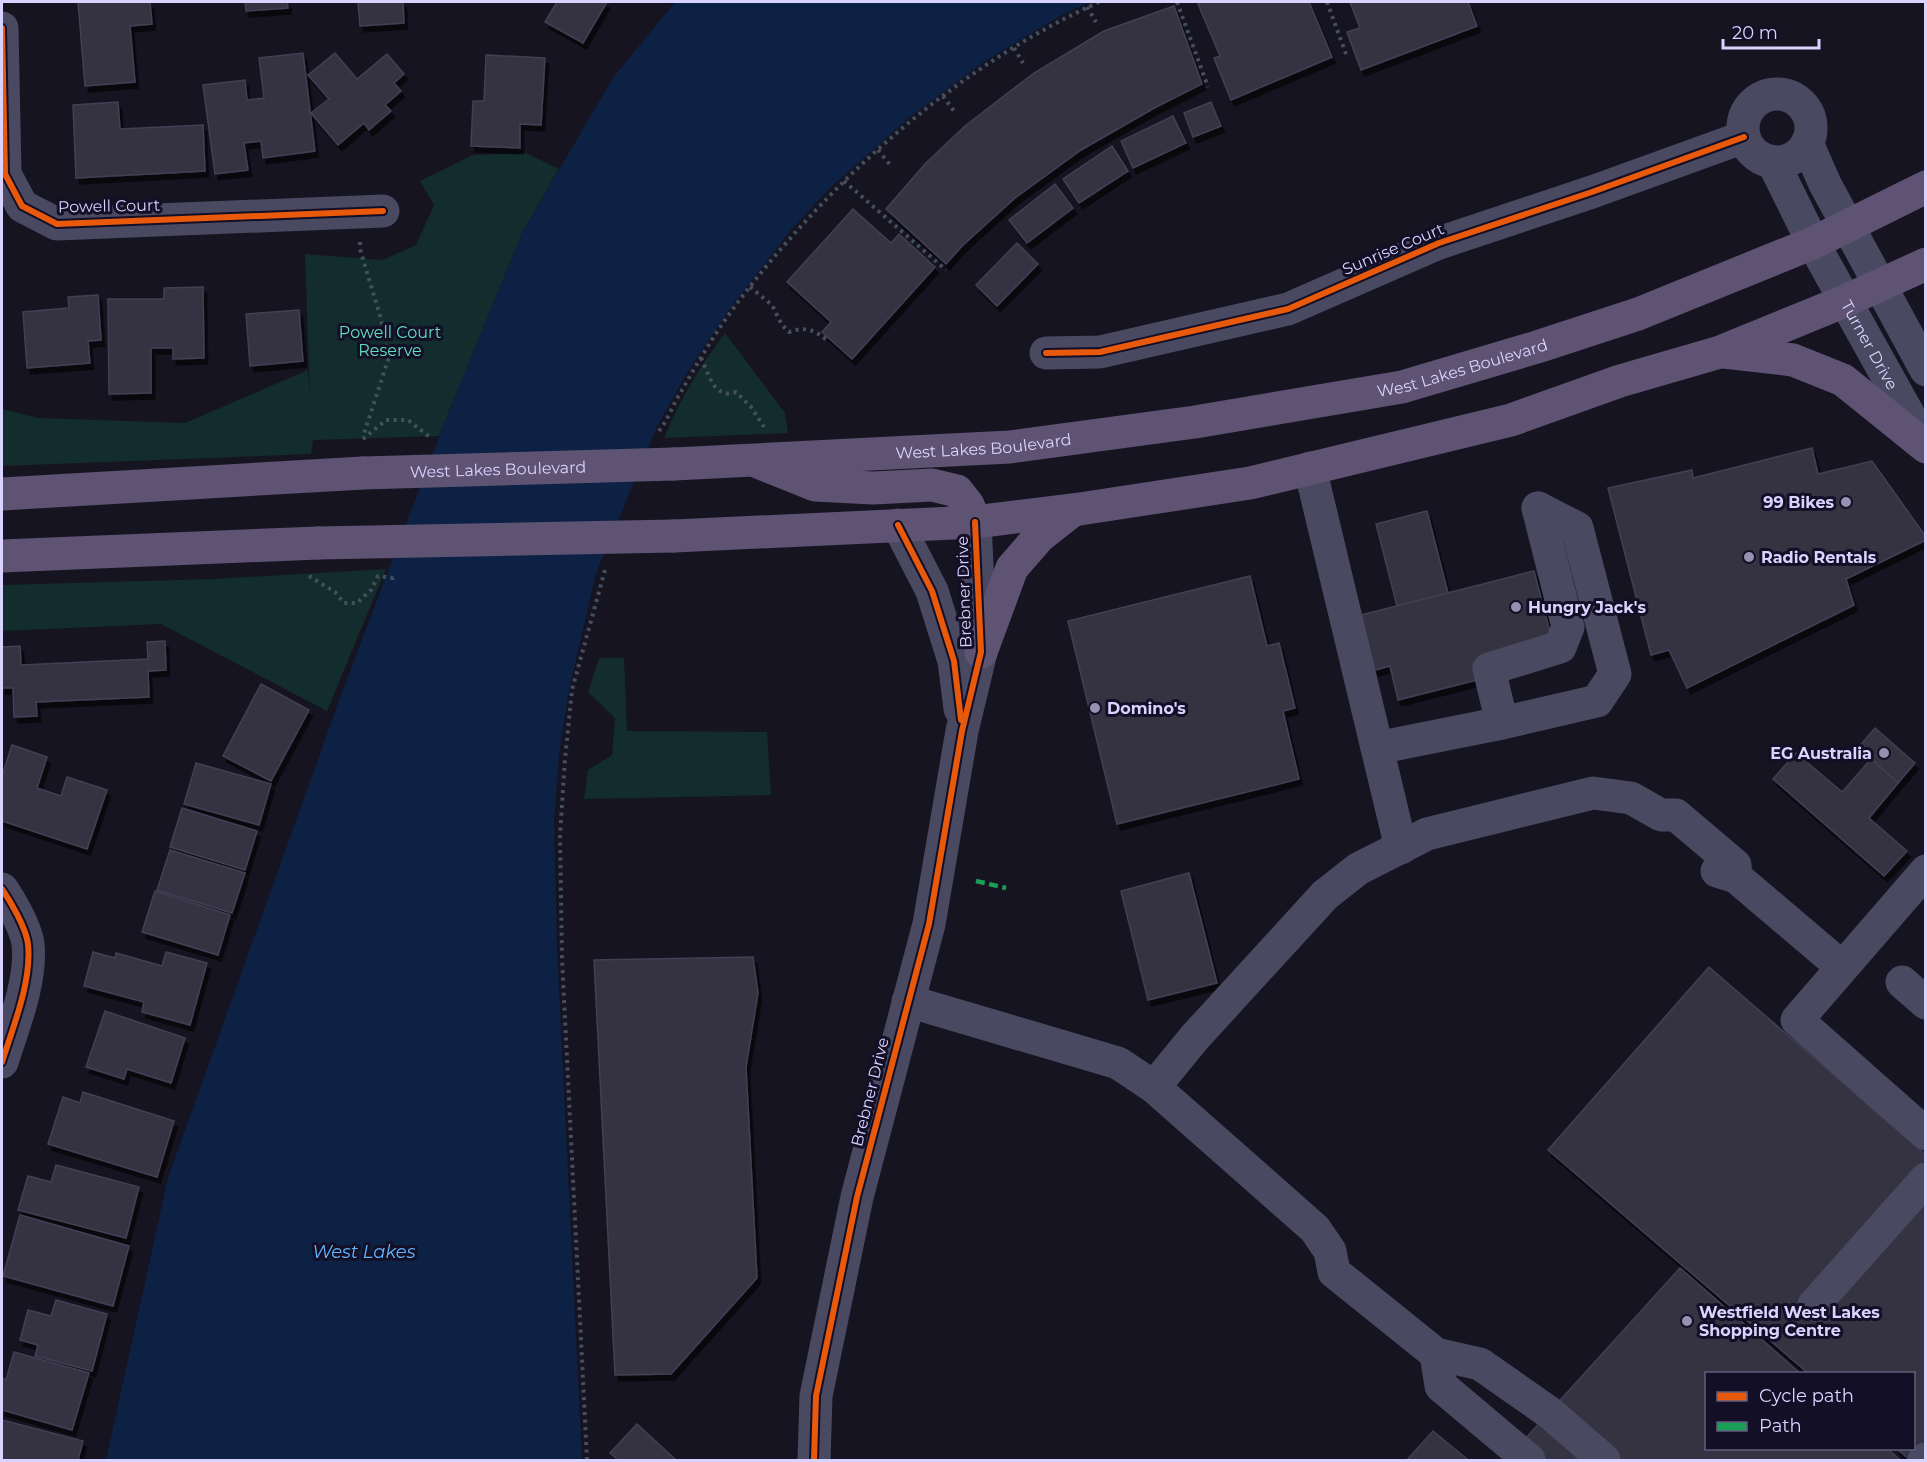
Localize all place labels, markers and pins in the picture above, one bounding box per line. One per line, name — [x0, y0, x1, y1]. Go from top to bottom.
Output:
place label: 99 Bikes — [1763, 493, 1835, 512]
marker: 99 Bikes — [1839, 495, 1853, 509]
place label: Radio Rentals — [1761, 548, 1877, 567]
marker: Radio Rentals — [1742, 550, 1756, 564]
place label: Hungry Jack's — [1528, 598, 1646, 617]
marker: Hungry Jack's — [1509, 600, 1523, 614]
place label: Domino's — [1107, 699, 1186, 718]
marker: Domino's — [1088, 701, 1102, 715]
place label: EG Australia — [1770, 744, 1872, 763]
marker: EG Australia — [1877, 746, 1891, 760]
place label: Westfield West Lakes Shopping Centre — [1699, 1303, 1880, 1340]
marker: Westfield West Lakes Shopping Centre — [1680, 1314, 1694, 1328]

